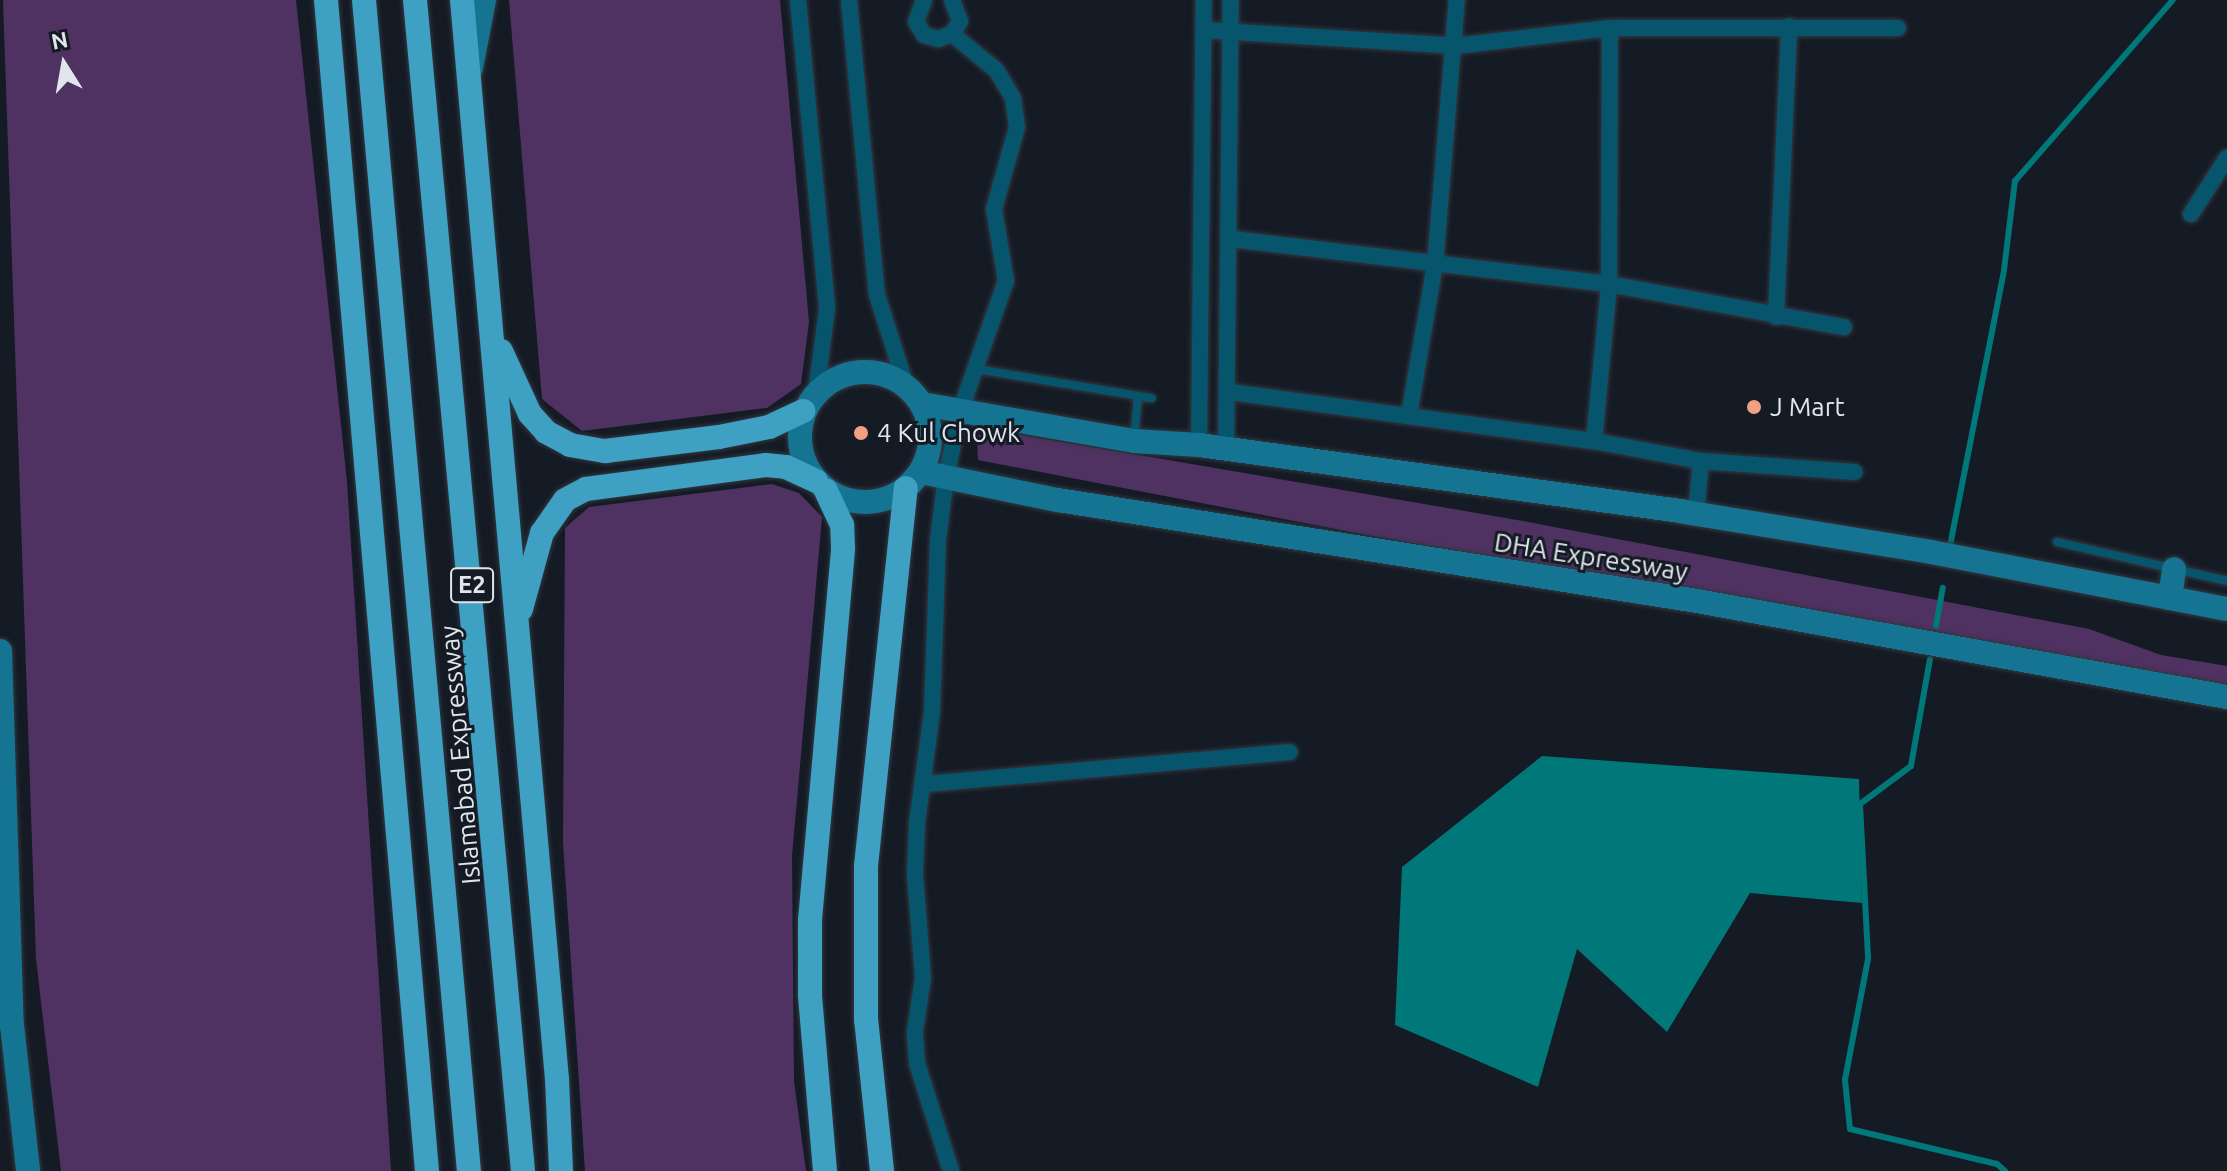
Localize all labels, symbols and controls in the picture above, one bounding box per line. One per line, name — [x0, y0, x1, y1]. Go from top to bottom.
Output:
north arrow — [24, 24, 104, 104]
text: N — [49, 26, 70, 54]
place label: J Mart — [1770, 391, 1845, 423]
marker: J Mart — [1745, 398, 1763, 416]
place label: 4 Kul Chowk — [877, 417, 1020, 449]
marker: 4 Kul Chowk — [852, 424, 870, 442]
street label: DHA Expressway — [1492, 526, 1690, 588]
road number: E2 — [450, 565, 494, 605]
street label: Islamabad Expressway — [433, 624, 487, 886]

